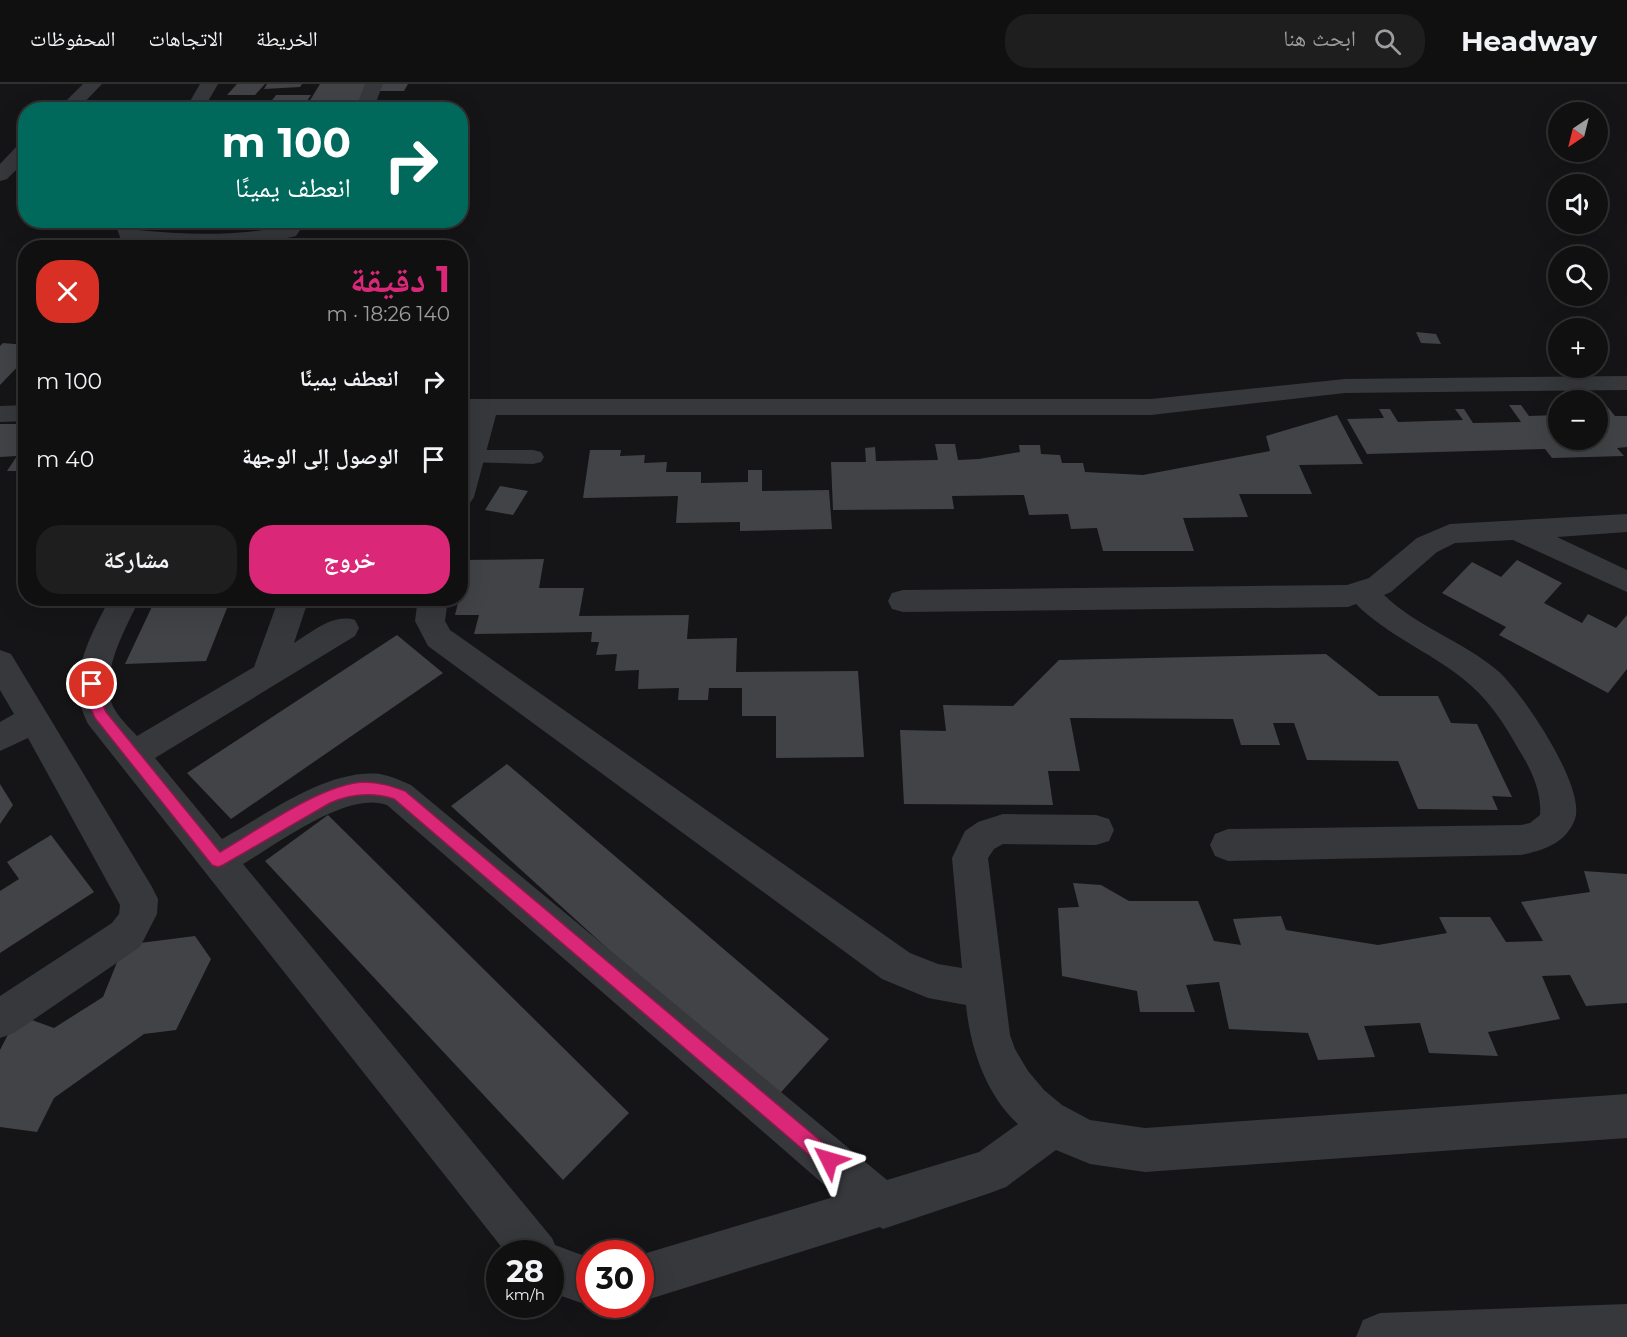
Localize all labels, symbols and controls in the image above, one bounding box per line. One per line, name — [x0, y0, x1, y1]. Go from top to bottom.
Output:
search box — [1005, 14, 1425, 68]
text: Headway — [1461, 24, 1597, 58]
text: ابحث هنا — [1283, 25, 1356, 52]
icon: search — [1371, 25, 1404, 58]
text: المحفوظات — [30, 26, 115, 51]
text: الاتجاهات — [148, 26, 223, 51]
text: الخريطة — [256, 26, 318, 51]
north arrow — [1548, 102, 1608, 162]
map controls — [1548, 102, 1608, 450]
text: 100 m — [222, 116, 351, 168]
icon: right — [372, 126, 450, 204]
text: انعطف يمينًا — [235, 171, 351, 204]
button: sound — [1548, 174, 1608, 234]
button: search — [1548, 246, 1608, 306]
text: 1 دقيقة — [350, 257, 450, 301]
button: close — [36, 260, 99, 323]
text: 140 m · 18:26 — [327, 302, 450, 326]
button: + — [1548, 318, 1608, 378]
text: انعطف يمينًا — [299, 365, 399, 392]
icon: right — [417, 365, 450, 398]
text: 100 m — [36, 368, 102, 395]
button: − — [1548, 390, 1608, 450]
text: الوصول إلى الوجهة — [242, 443, 399, 470]
icon: arrive — [417, 443, 450, 476]
text: 40 m — [36, 446, 94, 473]
button: مشاركة — [36, 525, 237, 594]
button: خروج — [249, 525, 450, 594]
pin — [66, 658, 117, 709]
icon: arrive — [75, 667, 108, 700]
position arrow — [797, 1128, 861, 1192]
speed limit sign: 30 — [576, 1240, 654, 1318]
text: 28 — [506, 1253, 544, 1290]
text: km/h — [505, 1285, 545, 1304]

